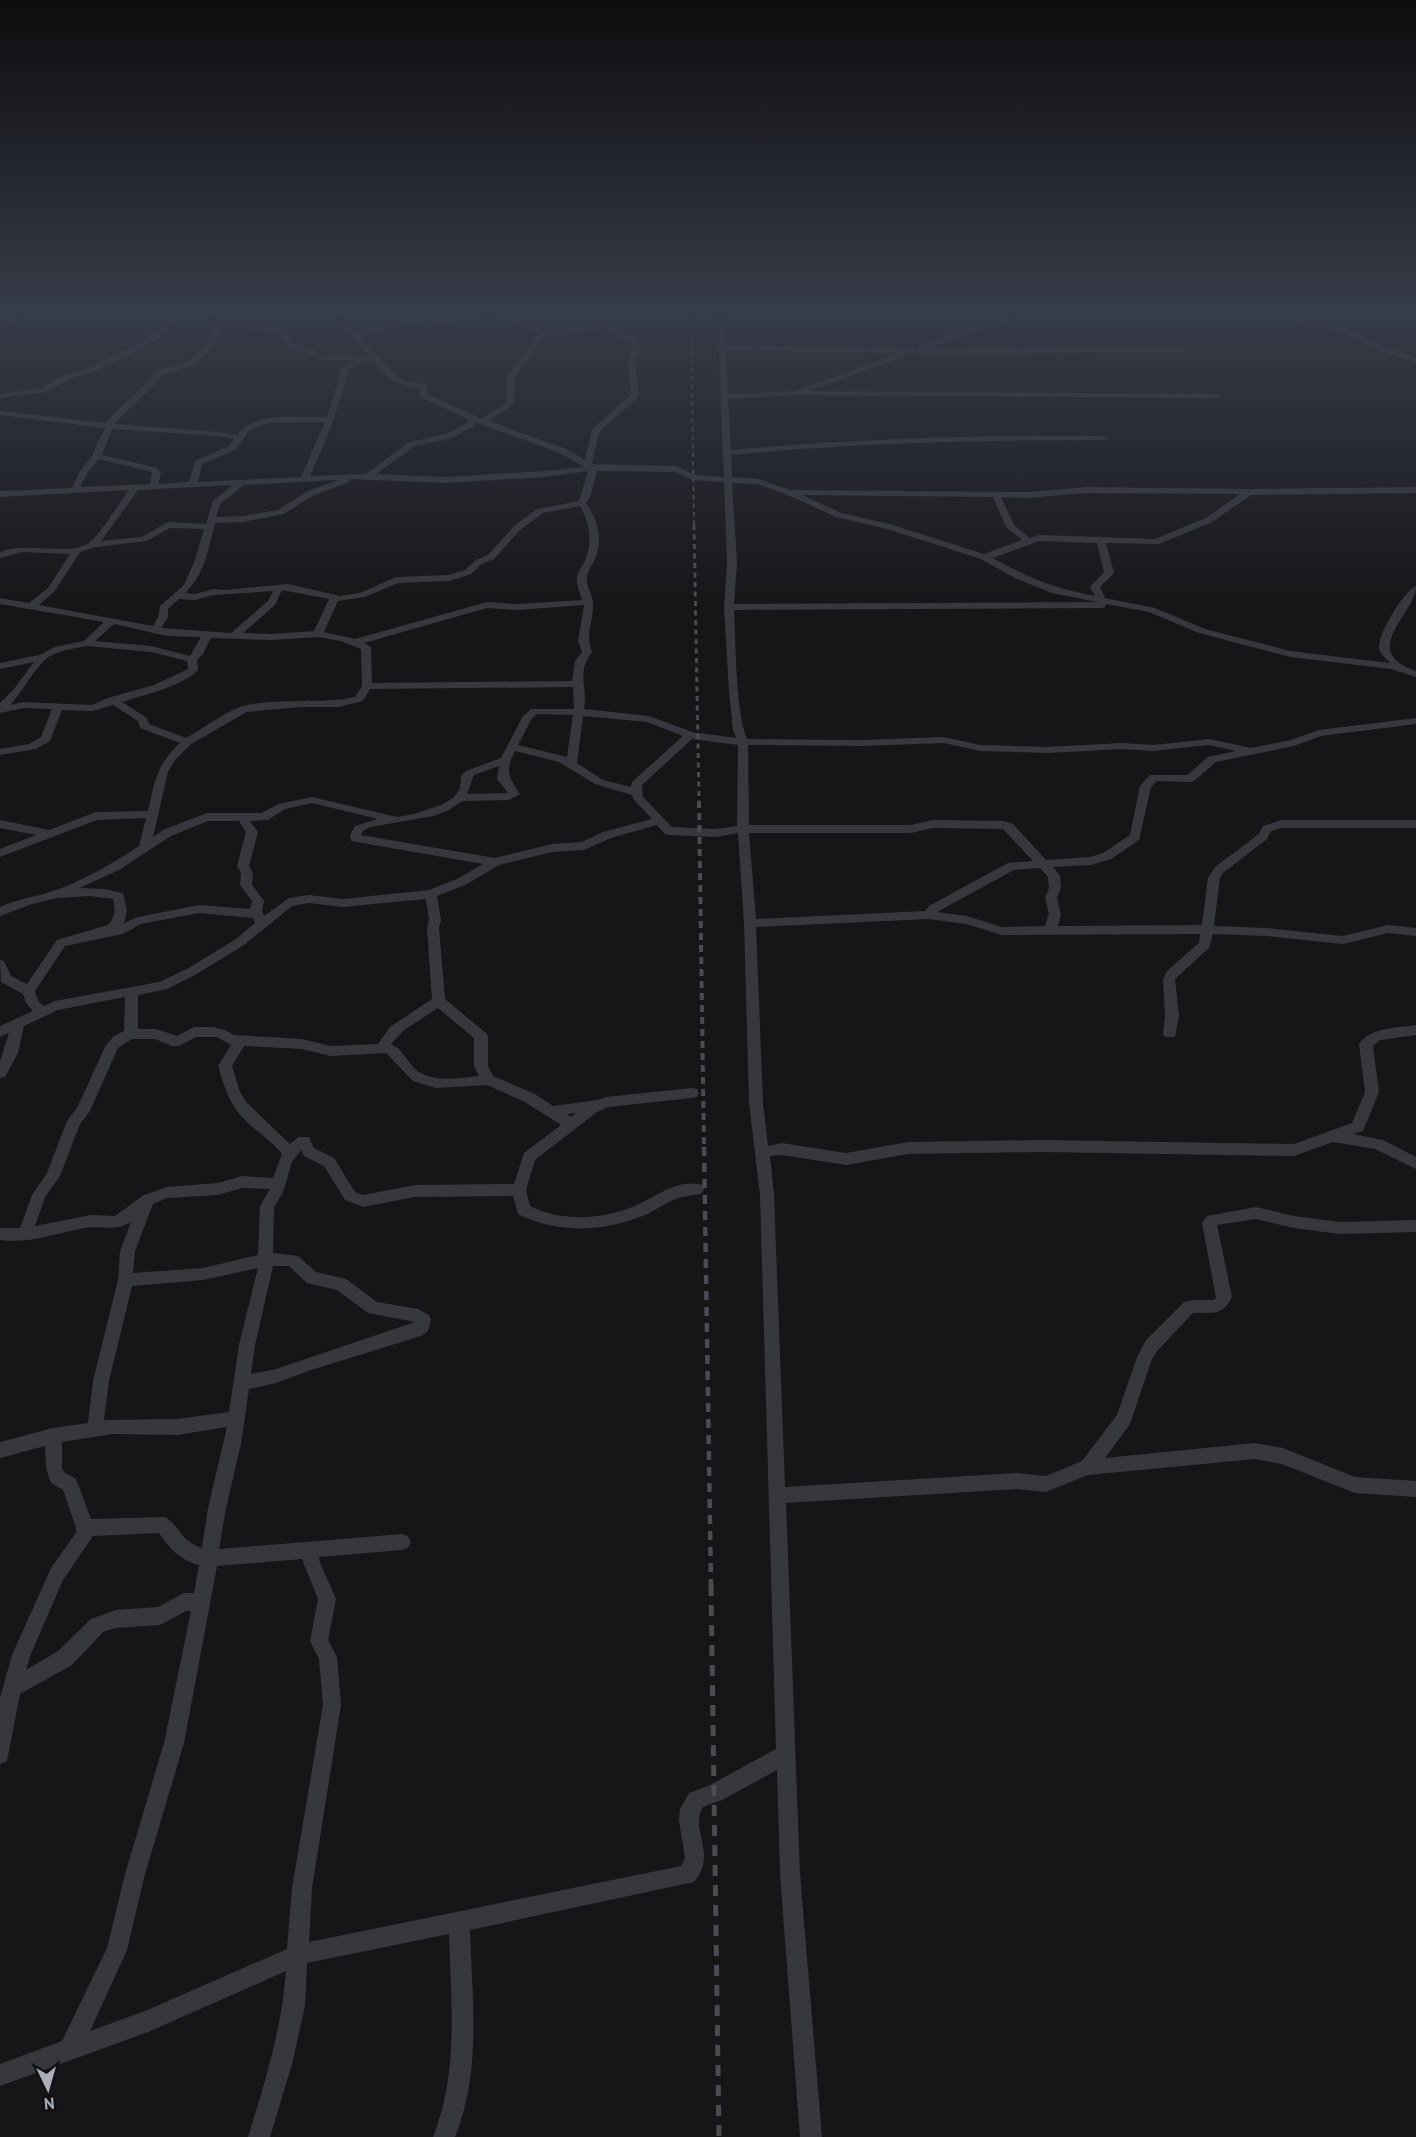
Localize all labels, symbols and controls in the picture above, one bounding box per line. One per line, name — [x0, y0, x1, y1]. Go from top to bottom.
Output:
north arrow — [18, 2059, 78, 2119]
text: N — [43, 2094, 55, 2114]

